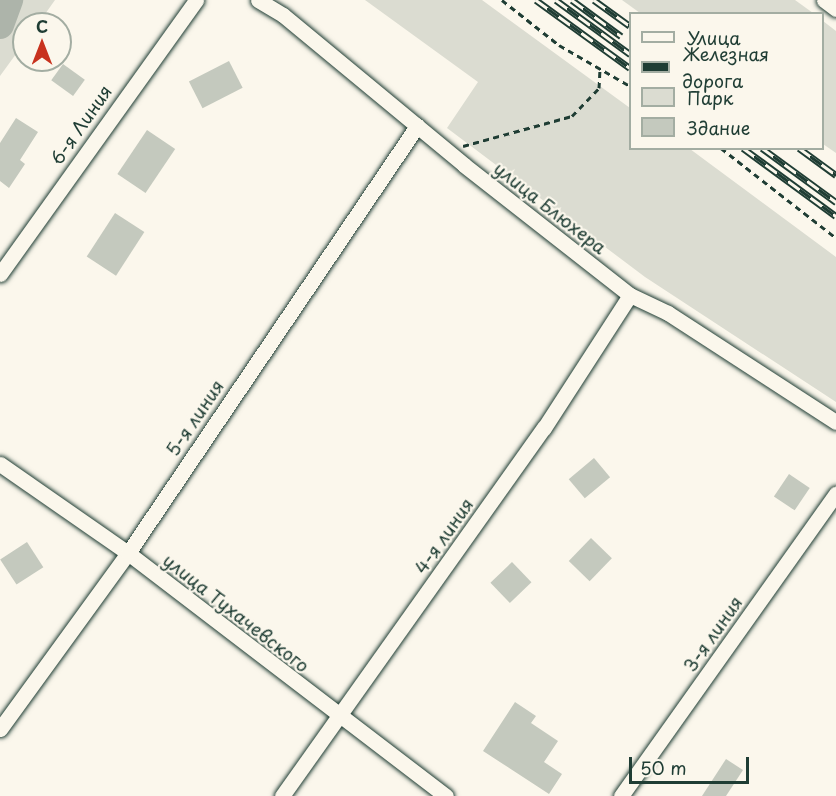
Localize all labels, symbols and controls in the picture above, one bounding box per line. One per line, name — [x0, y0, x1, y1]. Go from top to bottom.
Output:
north arrow — [12, 12, 72, 72]
legend — [629, 12, 824, 150]
text: С — [36, 14, 48, 38]
text: Улица — [687, 24, 741, 51]
text: Железная дорога — [682, 40, 769, 94]
street label: 6-я Линия — [46, 81, 116, 169]
text: Парк — [687, 84, 733, 111]
text: Здание — [687, 114, 750, 141]
street label: улица Блюхера — [489, 157, 611, 259]
street label: 5-я линия — [162, 376, 228, 460]
street label: 4-я линия — [410, 494, 478, 578]
street label: улица Тухачевского — [158, 549, 314, 677]
street label: 3-я линия — [679, 592, 747, 676]
scale bar — [632, 745, 752, 783]
text: 50 m — [640, 754, 687, 781]

